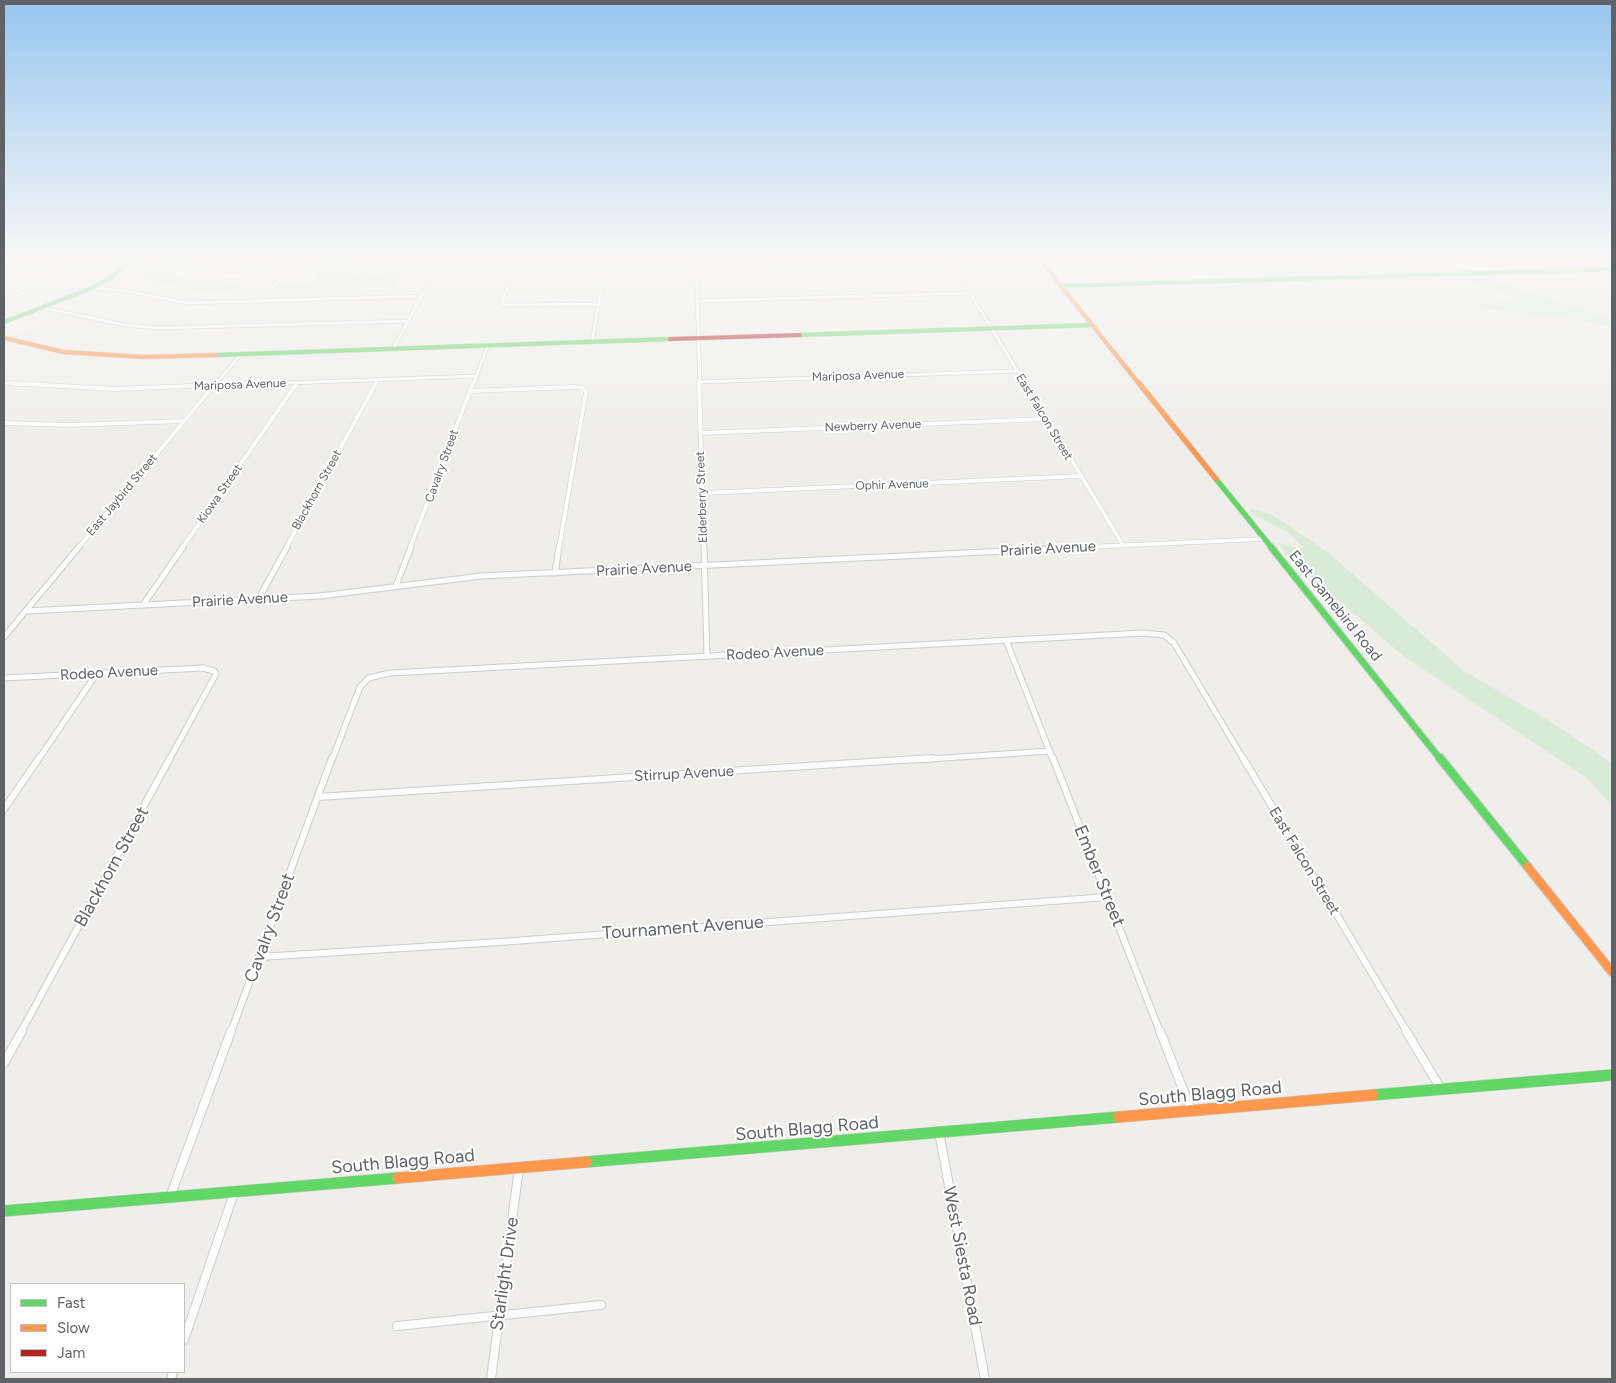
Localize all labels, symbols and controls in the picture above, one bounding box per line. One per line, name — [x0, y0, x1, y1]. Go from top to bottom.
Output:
street label: Mariposa Avenue — [812, 367, 904, 385]
street label: East Falcon Street — [1013, 371, 1075, 463]
street label: Mariposa Avenue — [194, 376, 286, 394]
street label: Newberry Avenue — [824, 417, 922, 435]
street label: Cavalry Street — [422, 428, 462, 504]
street label: Blackhorn Street — [289, 447, 345, 533]
street label: East Jaybird Street — [84, 451, 160, 539]
street label: Elderberry Street — [693, 451, 711, 543]
street label: Kiowa Street — [194, 462, 246, 526]
street label: Ophir Avenue — [855, 477, 929, 493]
street label: Prairie Avenue — [1000, 538, 1096, 560]
street label: East Gamebird Road — [1285, 547, 1385, 665]
street label: Prairie Avenue — [596, 558, 692, 580]
street label: Prairie Avenue — [192, 589, 288, 611]
street label: Rodeo Avenue — [725, 641, 825, 665]
street label: Rodeo Avenue — [59, 661, 159, 685]
street label: Stirrup Avenue — [634, 762, 734, 786]
street label: Blackhorn Street — [70, 803, 154, 931]
street label: East Falcon Street — [1265, 804, 1343, 918]
street label: Ember Street — [1069, 822, 1129, 930]
street label: Cavalry Street — [240, 870, 300, 986]
street label: Tournament Avenue — [601, 912, 765, 944]
street label: South Blagg Road — [1137, 1077, 1283, 1111]
street label: South Blagg Road — [734, 1112, 880, 1146]
street label: South Blagg Road — [330, 1145, 476, 1179]
street label: West Siesta Road — [938, 1185, 986, 1327]
street label: Starlight Drive — [486, 1216, 524, 1332]
legend — [10, 1283, 185, 1373]
text: Fast — [57, 1294, 85, 1312]
text: Slow — [57, 1319, 90, 1337]
text: Jam — [57, 1344, 85, 1362]

